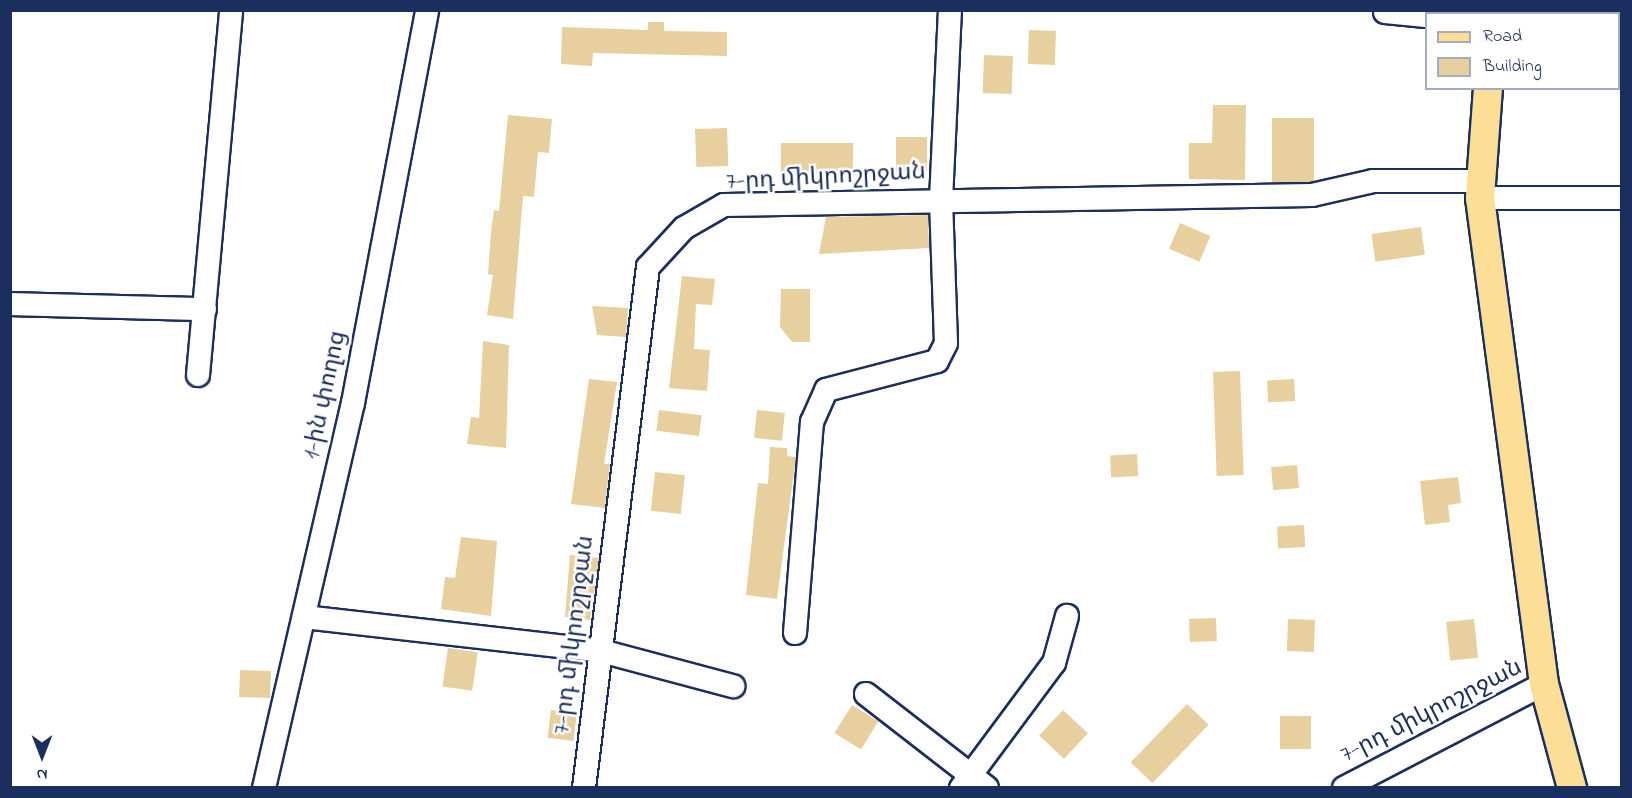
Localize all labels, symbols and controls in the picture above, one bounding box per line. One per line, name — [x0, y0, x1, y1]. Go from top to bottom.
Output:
legend — [1425, 12, 1620, 90]
text: Road — [1483, 24, 1522, 50]
text: Building — [1483, 54, 1542, 80]
street label: 7-րդ միկրոշրջան — [725, 158, 927, 198]
street label: 1-ին փողոց — [298, 328, 354, 462]
street label: 7-րդ միկրոշրջան — [549, 534, 601, 736]
street label: 7-րդ միկրոշրջան — [1336, 654, 1528, 770]
north arrow — [12, 726, 72, 786]
text: N — [37, 762, 47, 786]

